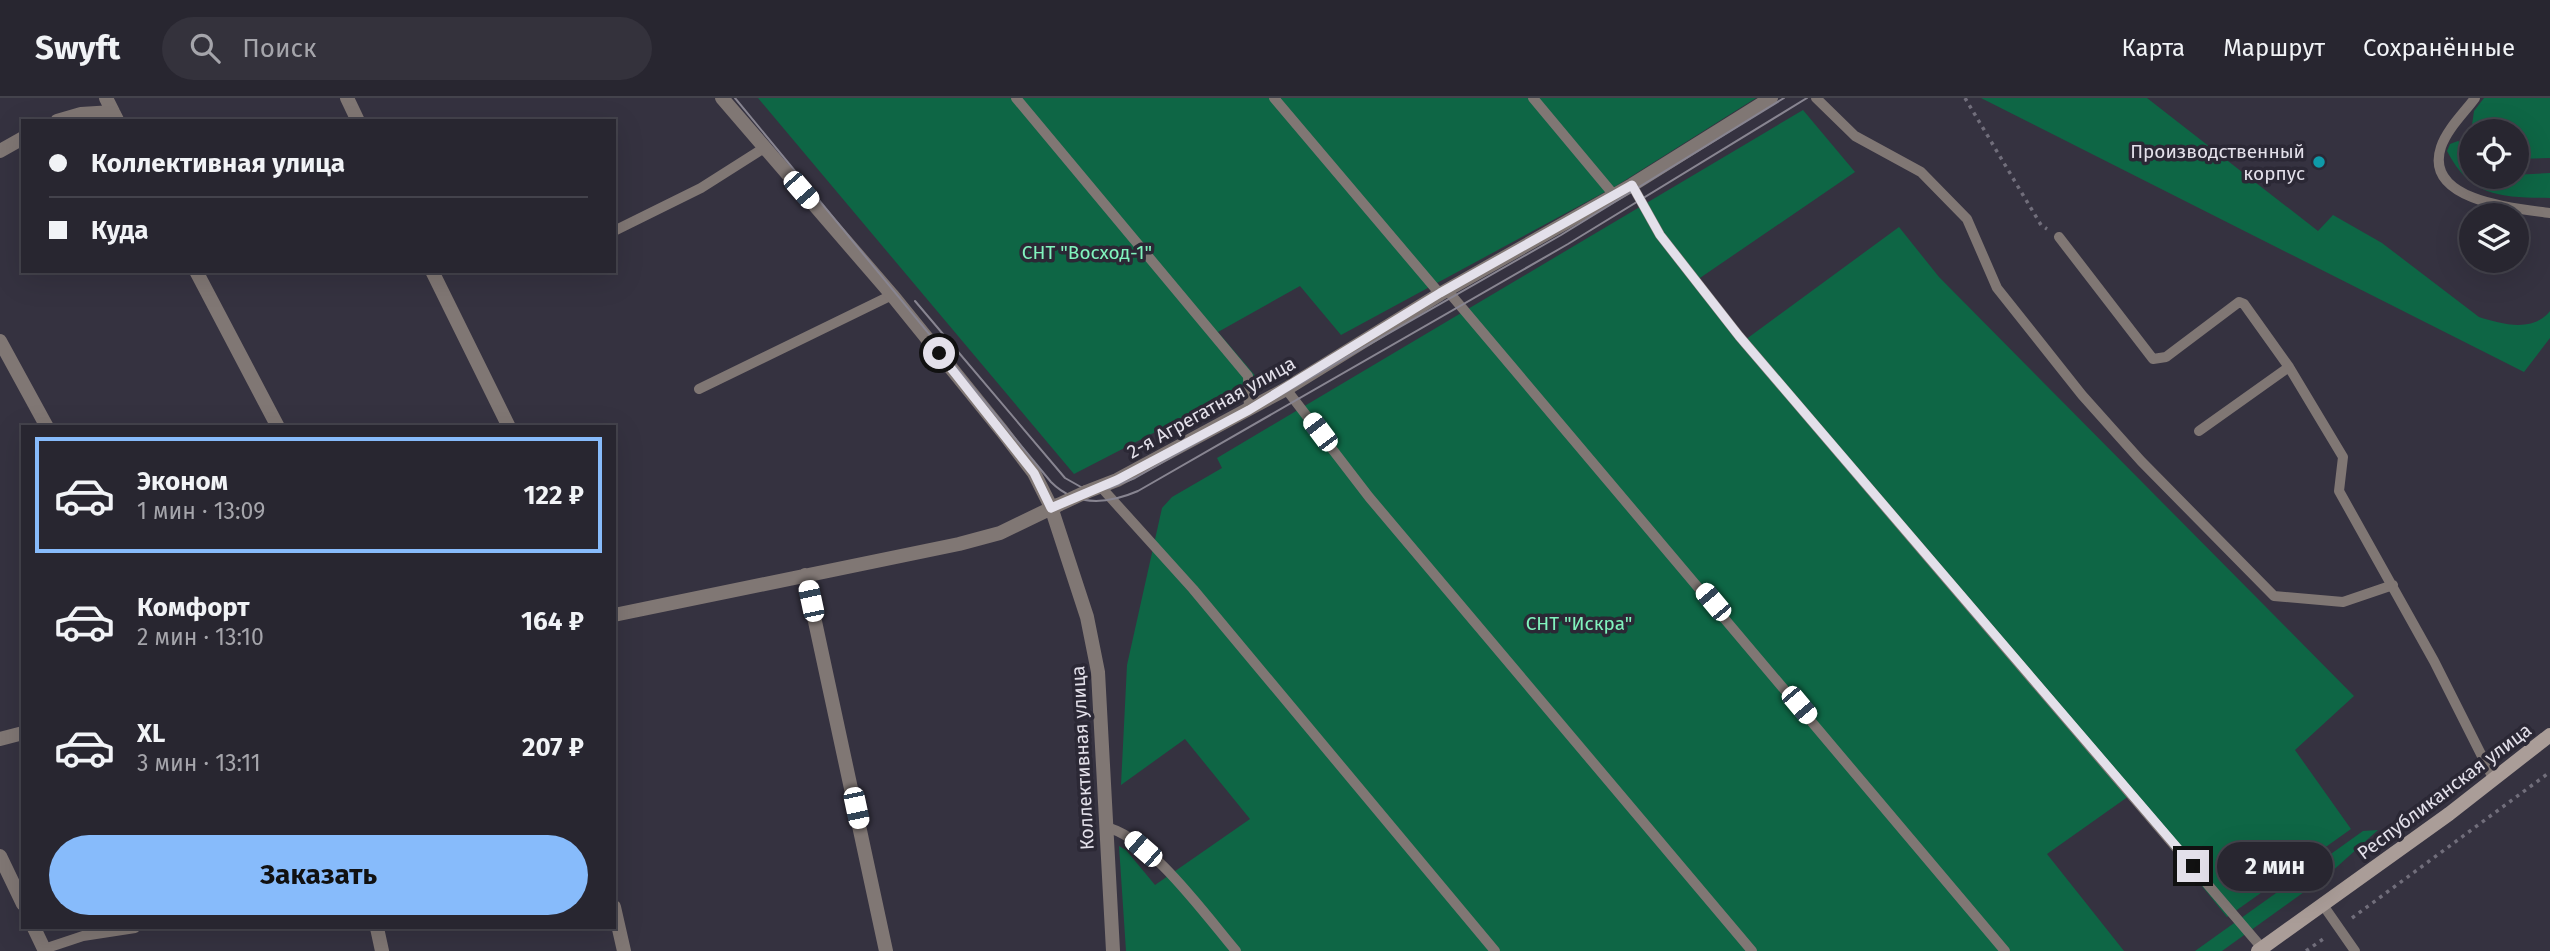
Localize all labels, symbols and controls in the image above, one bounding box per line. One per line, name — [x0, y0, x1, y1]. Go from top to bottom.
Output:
search box — [162, 17, 652, 80]
text: Swyft — [35, 28, 120, 68]
icon: search — [186, 29, 224, 67]
text: Поиск — [242, 33, 316, 64]
text: Карта — [2122, 34, 2185, 62]
text: Маршрут — [2223, 34, 2325, 62]
text: Сохранённые — [2363, 34, 2515, 62]
map controls — [2459, 119, 2529, 273]
button: locate — [2459, 119, 2529, 189]
place label: Производственный корпус — [2130, 140, 2305, 185]
text: Коллективная улица — [91, 148, 345, 179]
marker: Производственный корпус — [2311, 154, 2327, 170]
car — [780, 167, 823, 213]
button: layers — [2459, 203, 2529, 273]
text: Куда — [91, 215, 149, 246]
park label: СНТ "Восход-1" — [1022, 241, 1152, 264]
route start — [923, 337, 955, 369]
street label: 2-я Агрегатная улица — [1123, 352, 1299, 463]
car — [1299, 409, 1342, 455]
icon: car — [53, 464, 116, 527]
text: Эконом — [137, 466, 228, 497]
text: 122 ₽ — [523, 480, 584, 511]
text: 1 мин · 13:09 — [137, 497, 265, 525]
car — [797, 578, 826, 624]
car — [1692, 579, 1735, 625]
icon: car — [53, 590, 116, 653]
text: Комфорт — [137, 592, 250, 623]
text: 164 ₽ — [521, 606, 584, 637]
park label: СНТ "Искра" — [1526, 612, 1632, 635]
text: 2 мин · 13:10 — [137, 623, 264, 651]
street label: Коллективная улица — [1066, 665, 1099, 851]
car — [1778, 682, 1821, 728]
icon: car — [53, 716, 116, 779]
text: XL — [137, 718, 165, 749]
street label: Республиканская улица — [2353, 718, 2536, 864]
text: 207 ₽ — [522, 732, 584, 763]
text: 3 мин · 13:11 — [137, 749, 261, 777]
car — [842, 785, 871, 831]
car — [1121, 827, 1166, 871]
button: Заказать — [49, 835, 588, 915]
callout: 2 мин — [2218, 842, 2333, 890]
route end — [2177, 850, 2209, 882]
text: 2 мин — [2245, 852, 2305, 880]

